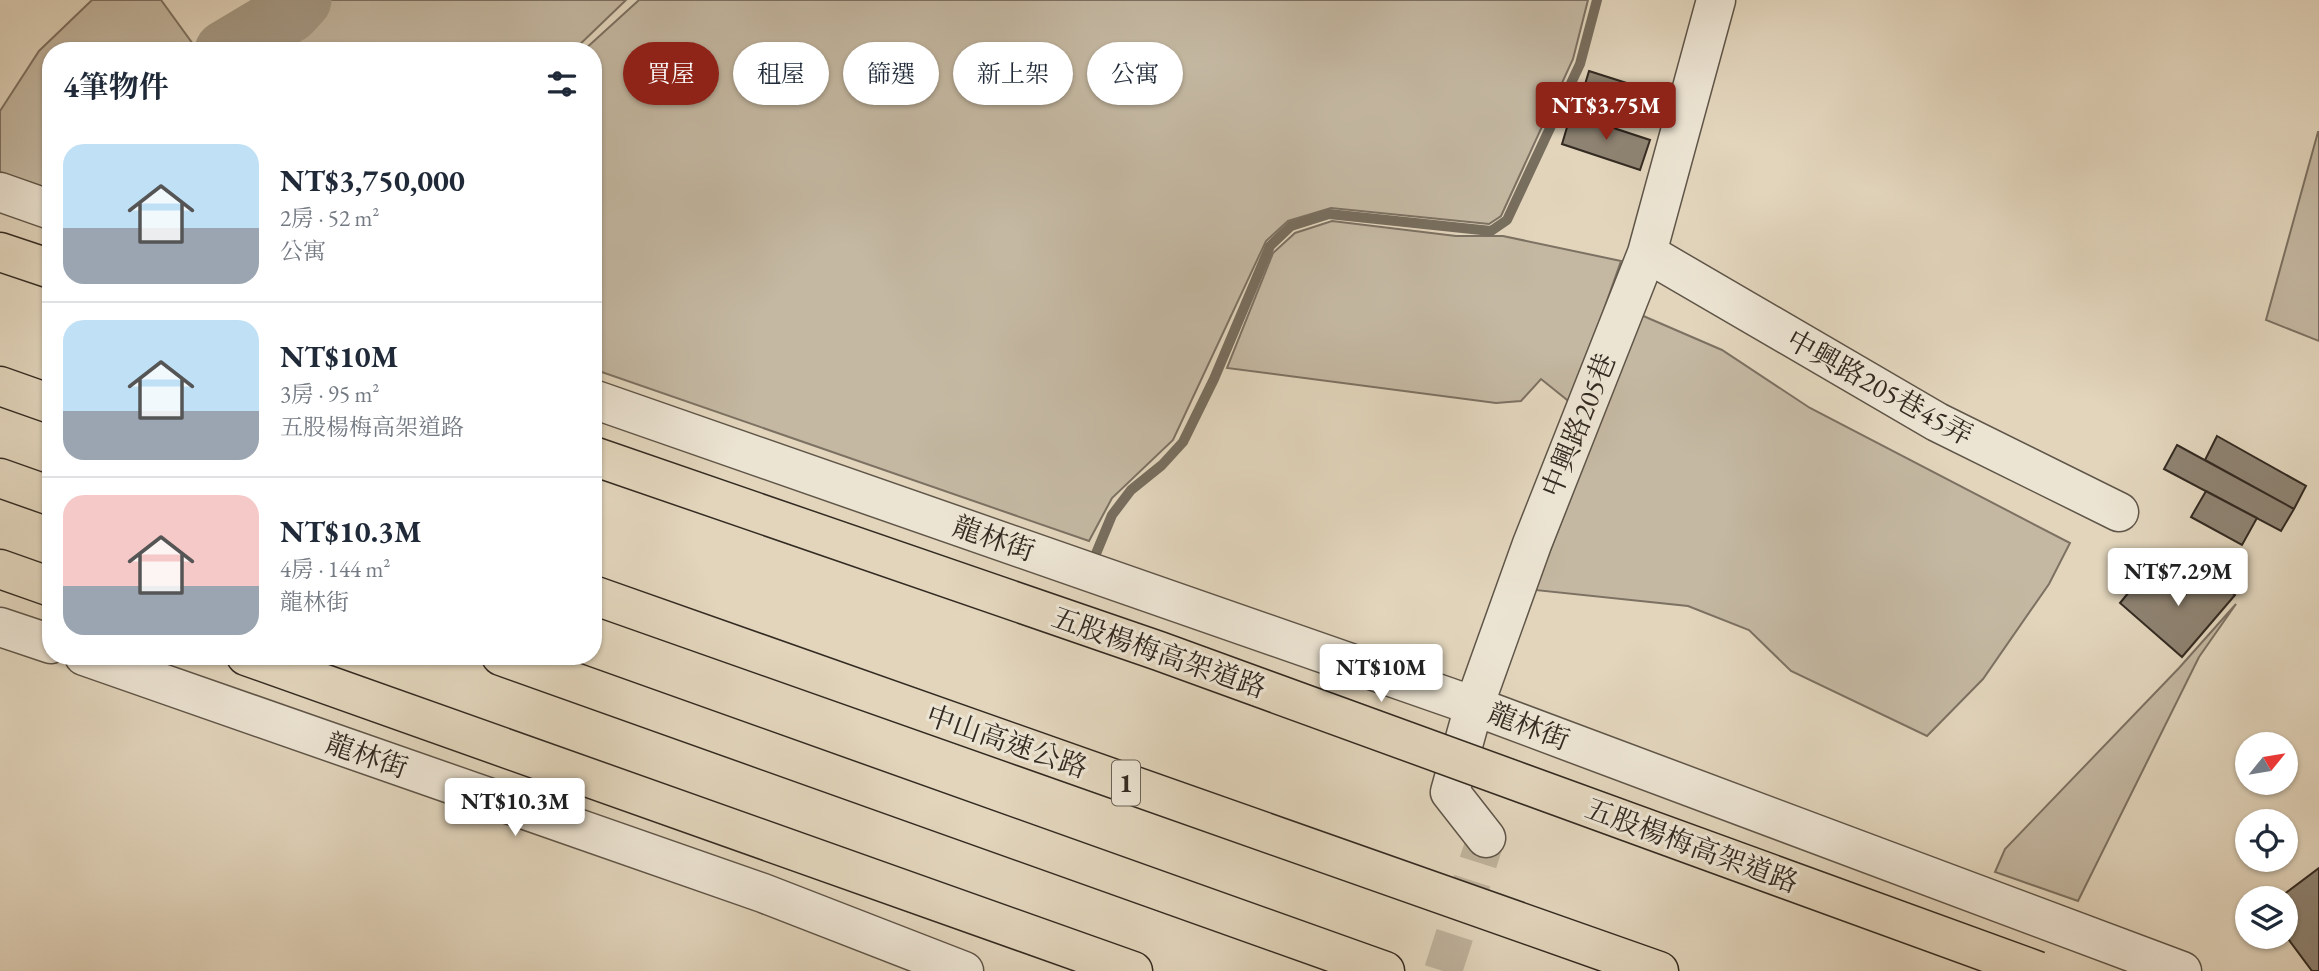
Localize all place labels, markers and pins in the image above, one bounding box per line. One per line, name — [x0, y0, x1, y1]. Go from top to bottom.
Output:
pin: NT$3.75M — [1534, 82, 1678, 142]
pin: NT$7.29M — [2106, 548, 2250, 608]
pin: NT$10M — [1324, 644, 1438, 704]
pin: NT$10.3M — [443, 778, 587, 838]

